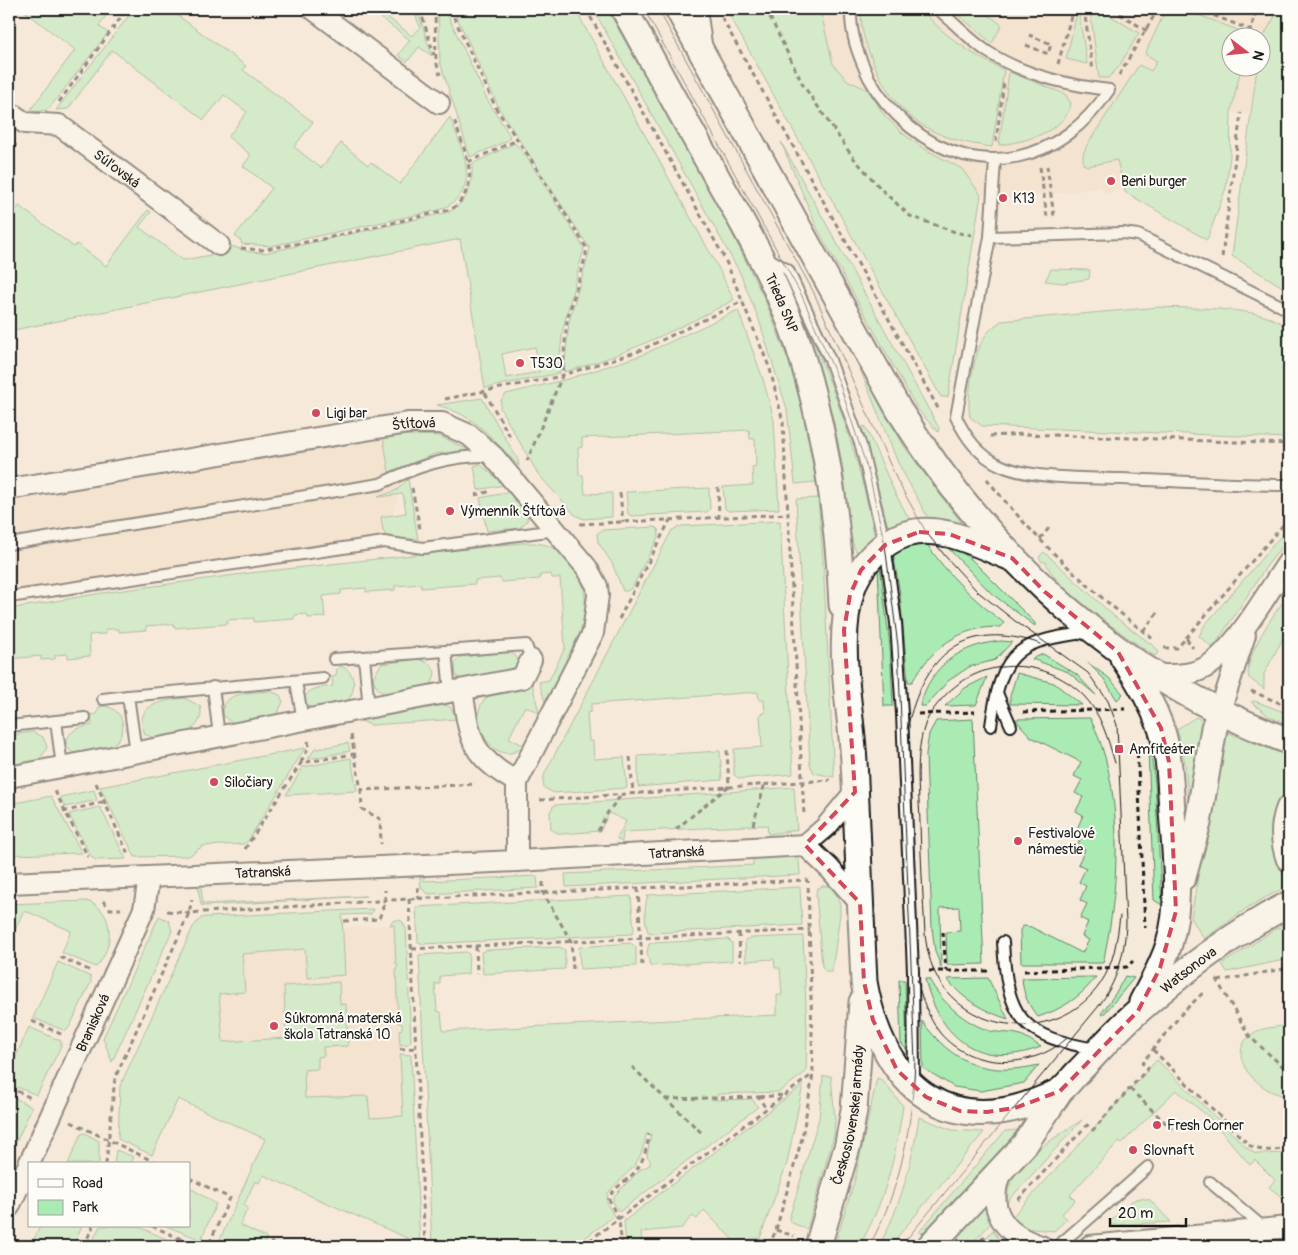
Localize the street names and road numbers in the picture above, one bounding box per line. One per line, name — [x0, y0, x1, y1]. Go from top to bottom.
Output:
street label: Súľovská — [90, 146, 143, 192]
street label: Trieda SNP — [761, 271, 802, 336]
street label: Štítová — [390, 415, 436, 435]
street label: Tatranská — [648, 843, 705, 863]
street label: Tatranská — [234, 863, 291, 882]
street label: Watsonova — [1157, 943, 1220, 997]
street label: Branisková — [73, 991, 114, 1055]
street label: Československej armády — [827, 1045, 868, 1187]

